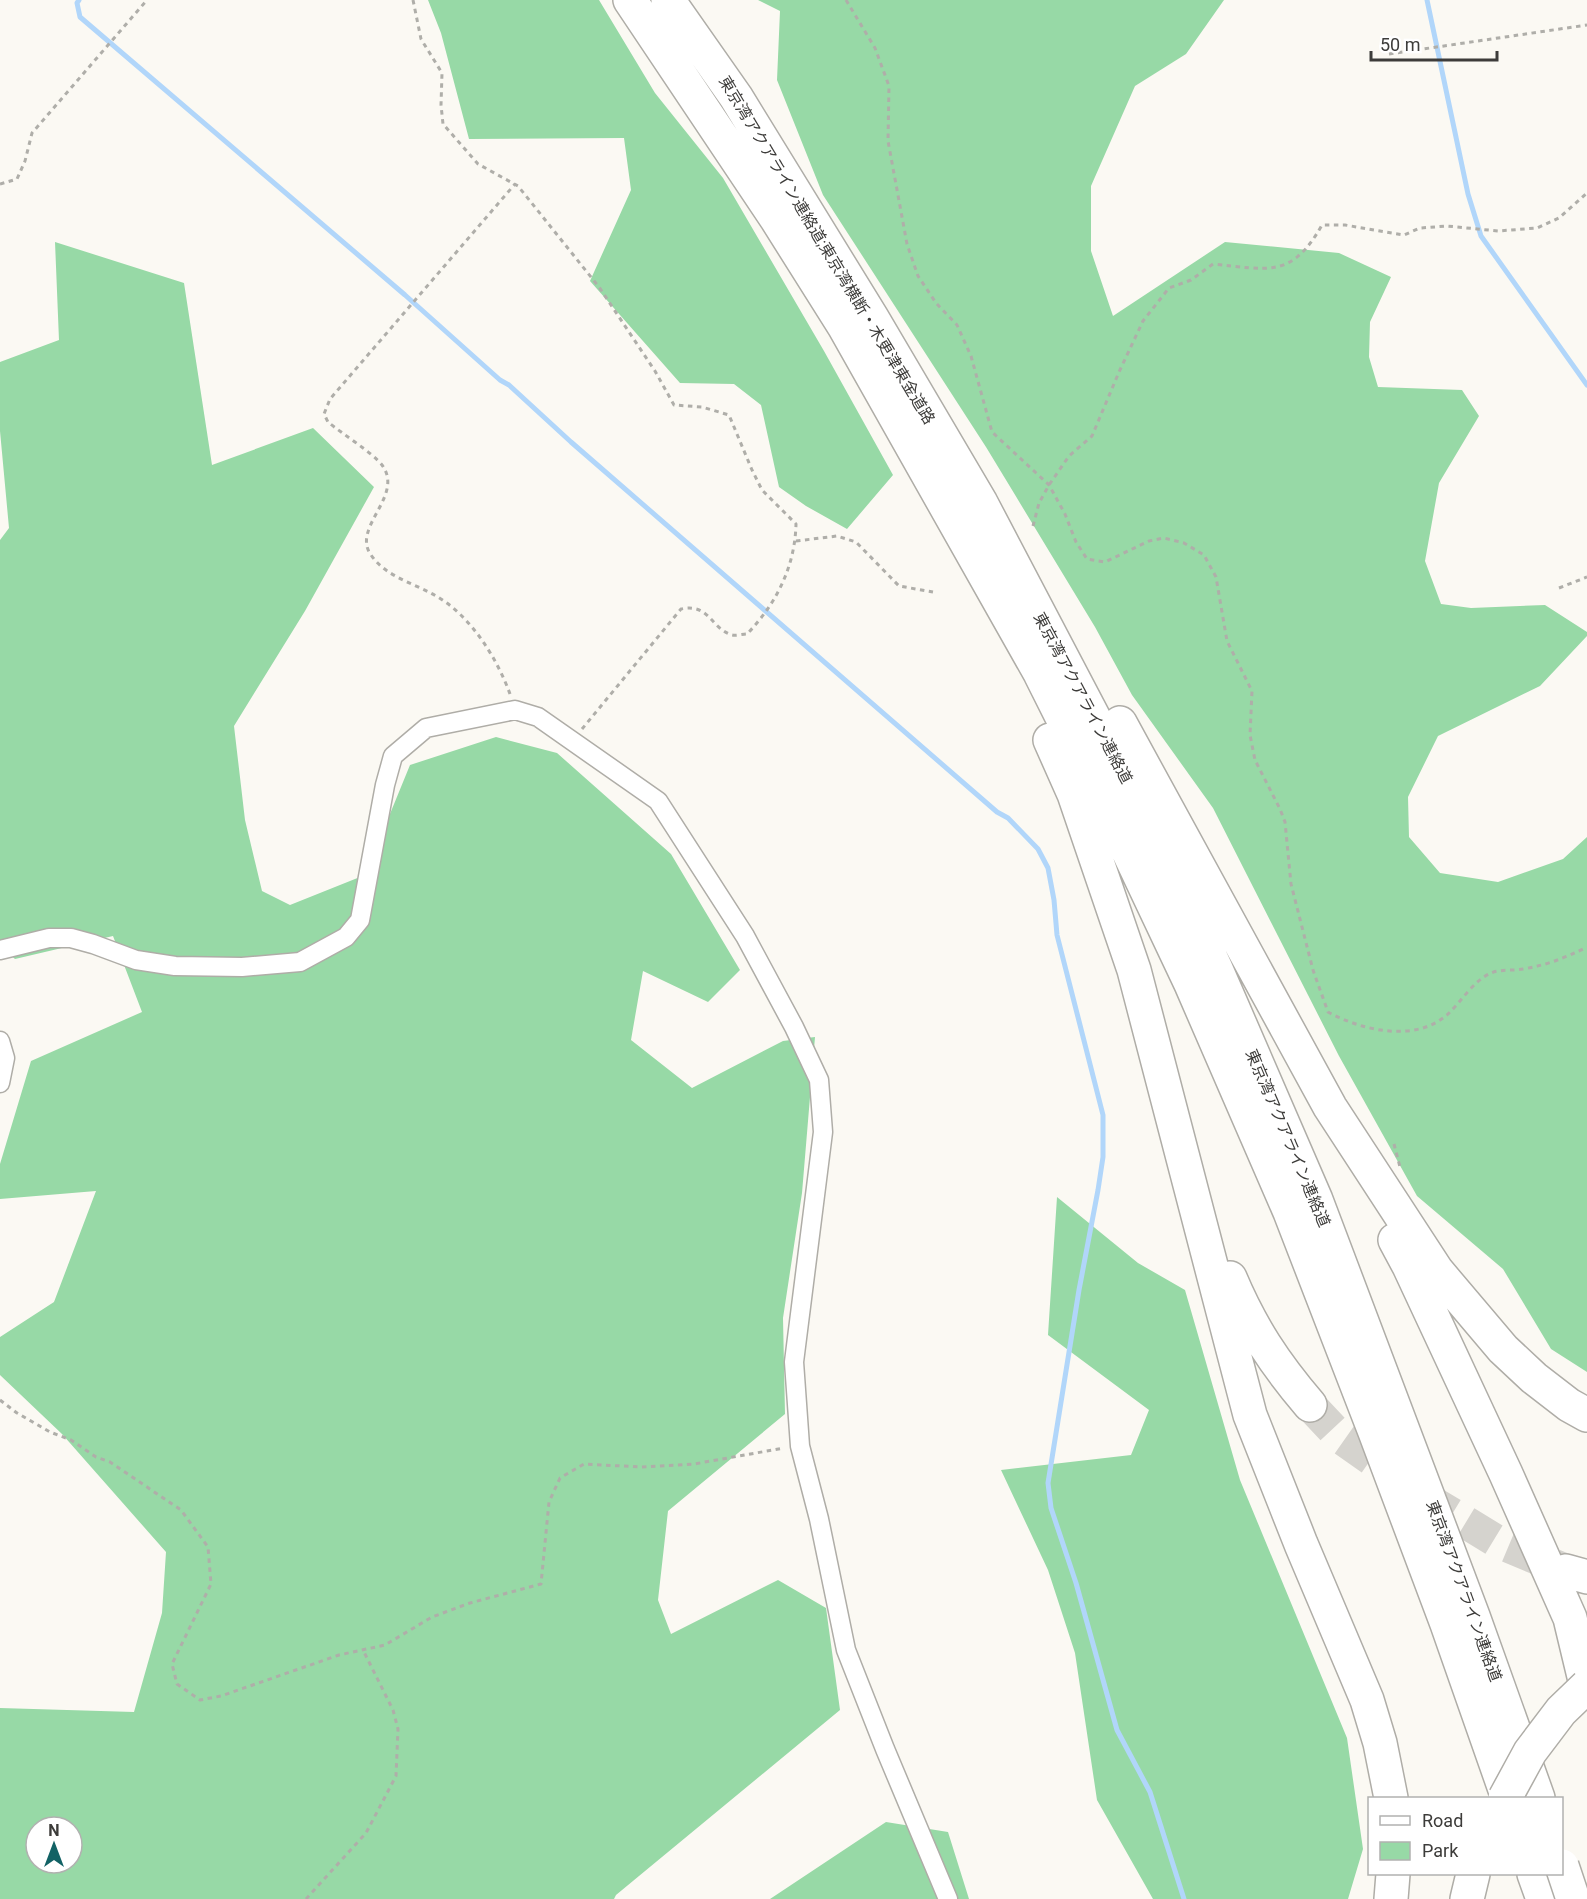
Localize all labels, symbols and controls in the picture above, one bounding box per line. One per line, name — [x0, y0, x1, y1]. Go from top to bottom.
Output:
scale bar — [1371, 24, 1497, 62]
text: 50 m — [1380, 34, 1420, 55]
street label: 東京湾アクアライン連絡道;東京湾横断・木更津東金道路 — [715, 73, 939, 427]
street label: 東京湾アクアライン連絡道 — [1030, 609, 1136, 787]
street label: 東京湾アクアライン連絡道 — [1242, 1046, 1334, 1230]
street label: 東京湾アクアライン連絡道 — [1422, 1498, 1506, 1684]
legend — [1368, 1797, 1563, 1875]
text: Road — [1422, 1810, 1463, 1831]
north arrow — [24, 1815, 84, 1875]
text: N — [48, 1821, 60, 1840]
text: Park — [1422, 1840, 1459, 1861]

